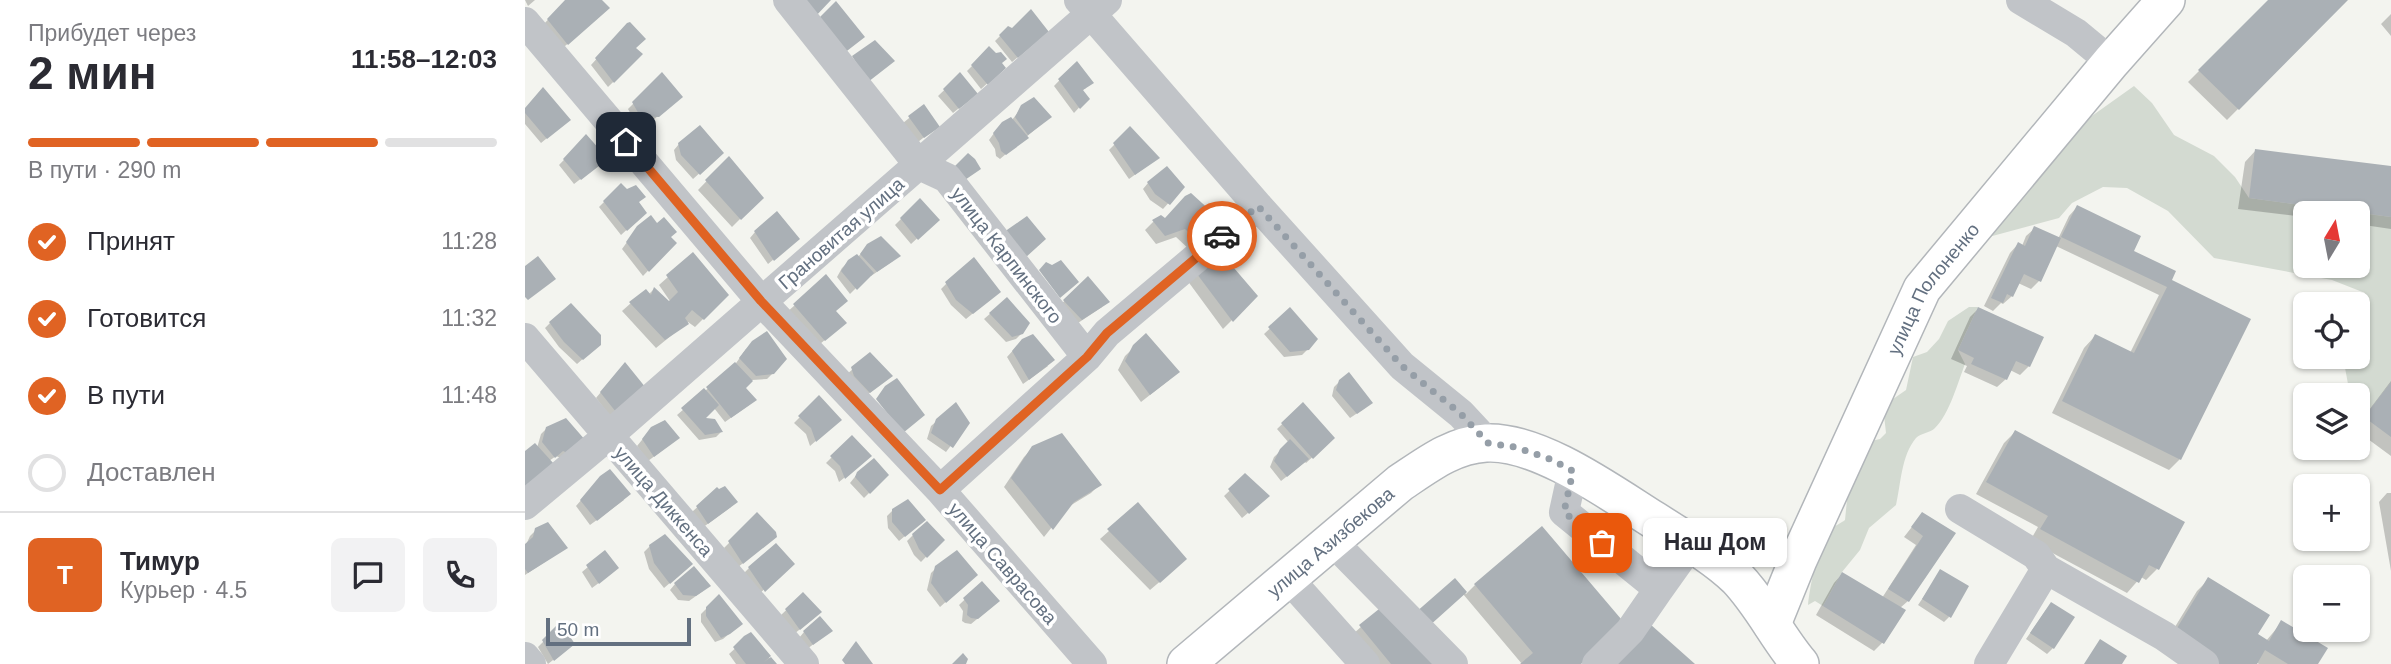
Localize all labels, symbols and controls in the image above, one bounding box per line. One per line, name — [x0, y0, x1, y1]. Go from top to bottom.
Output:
text: Прибудет через — [28, 20, 196, 46]
text: 11:58–12:03 — [351, 44, 497, 74]
text: 2 мин — [28, 47, 156, 99]
pin — [596, 112, 656, 172]
icon: home — [607, 123, 645, 161]
text: В пути · 290 m — [28, 157, 181, 183]
street label: Грановитая улица — [774, 173, 909, 293]
street label: улица Карпинского — [947, 183, 1066, 327]
courier — [1187, 201, 1257, 271]
north arrow — [2293, 201, 2369, 278]
map controls — [2293, 201, 2370, 642]
icon: car — [1203, 217, 1241, 255]
street label: улица Полоненко — [1883, 219, 1983, 358]
icon: check — [28, 223, 66, 261]
text: Принят — [87, 226, 175, 256]
text: 11:28 — [441, 228, 497, 254]
button: locate — [2293, 292, 2370, 369]
icon: check — [28, 300, 66, 338]
text: Готовится — [87, 303, 206, 333]
text: 11:32 — [441, 305, 497, 331]
icon: check — [28, 377, 66, 415]
text: В пути — [87, 380, 165, 410]
text: 11:48 — [441, 382, 497, 408]
button: layers — [2293, 383, 2370, 460]
street label: улица Диккенса — [610, 442, 717, 561]
text: Доставлен — [87, 457, 216, 487]
button: + — [2293, 474, 2370, 551]
street label: улица Азизбекова — [1263, 483, 1398, 602]
street label: улица Саврасова — [944, 498, 1061, 629]
pin — [1572, 513, 1632, 573]
callout: Наш Дом — [1644, 518, 1787, 568]
icon: bag — [1583, 524, 1621, 562]
text: Наш Дом — [1664, 529, 1766, 555]
button: chat — [331, 538, 405, 612]
button: phone — [423, 538, 497, 612]
text: Тимур — [120, 546, 200, 576]
text: Т — [57, 560, 73, 590]
button: − — [2293, 565, 2370, 642]
text: Курьер · 4.5 — [120, 577, 247, 603]
scale bar — [546, 615, 691, 647]
text: 50 m — [557, 619, 599, 640]

